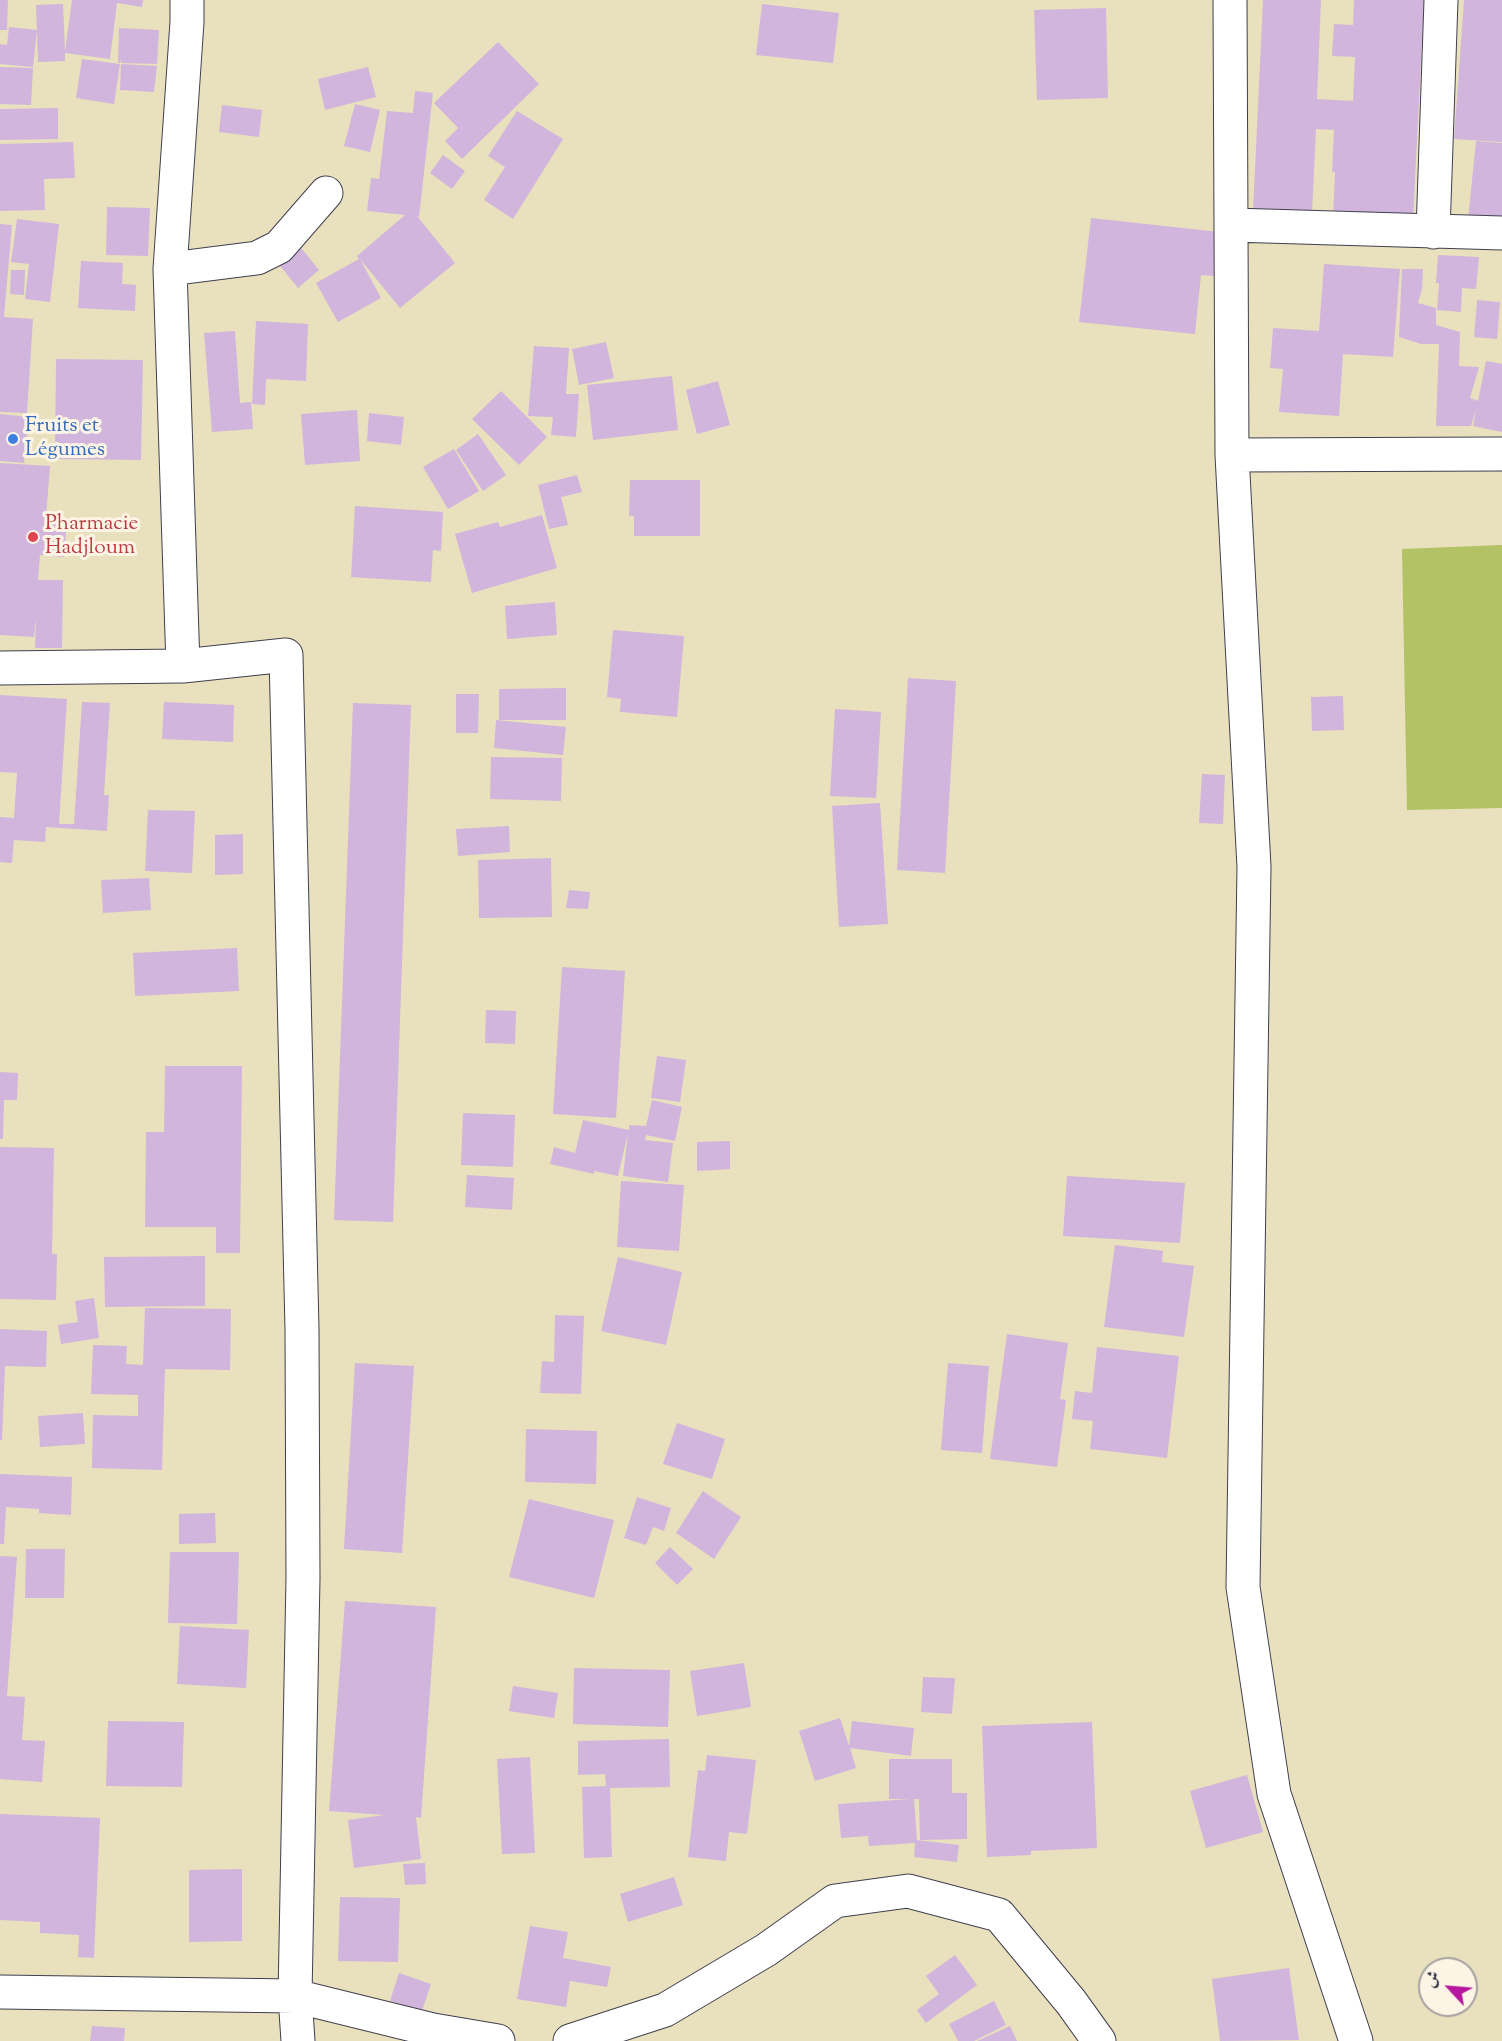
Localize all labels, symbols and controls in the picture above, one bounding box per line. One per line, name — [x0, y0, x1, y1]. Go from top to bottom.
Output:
place label: Fruits et Légumes — [25, 414, 105, 464]
marker: Fruits et Légumes — [6, 432, 20, 446]
place label: Pharmacie Hadjloum — [45, 512, 138, 562]
marker: Pharmacie Hadjloum — [26, 530, 40, 544]
north arrow — [1418, 1957, 1478, 2017]
text: ش — [1419, 1968, 1447, 1992]

